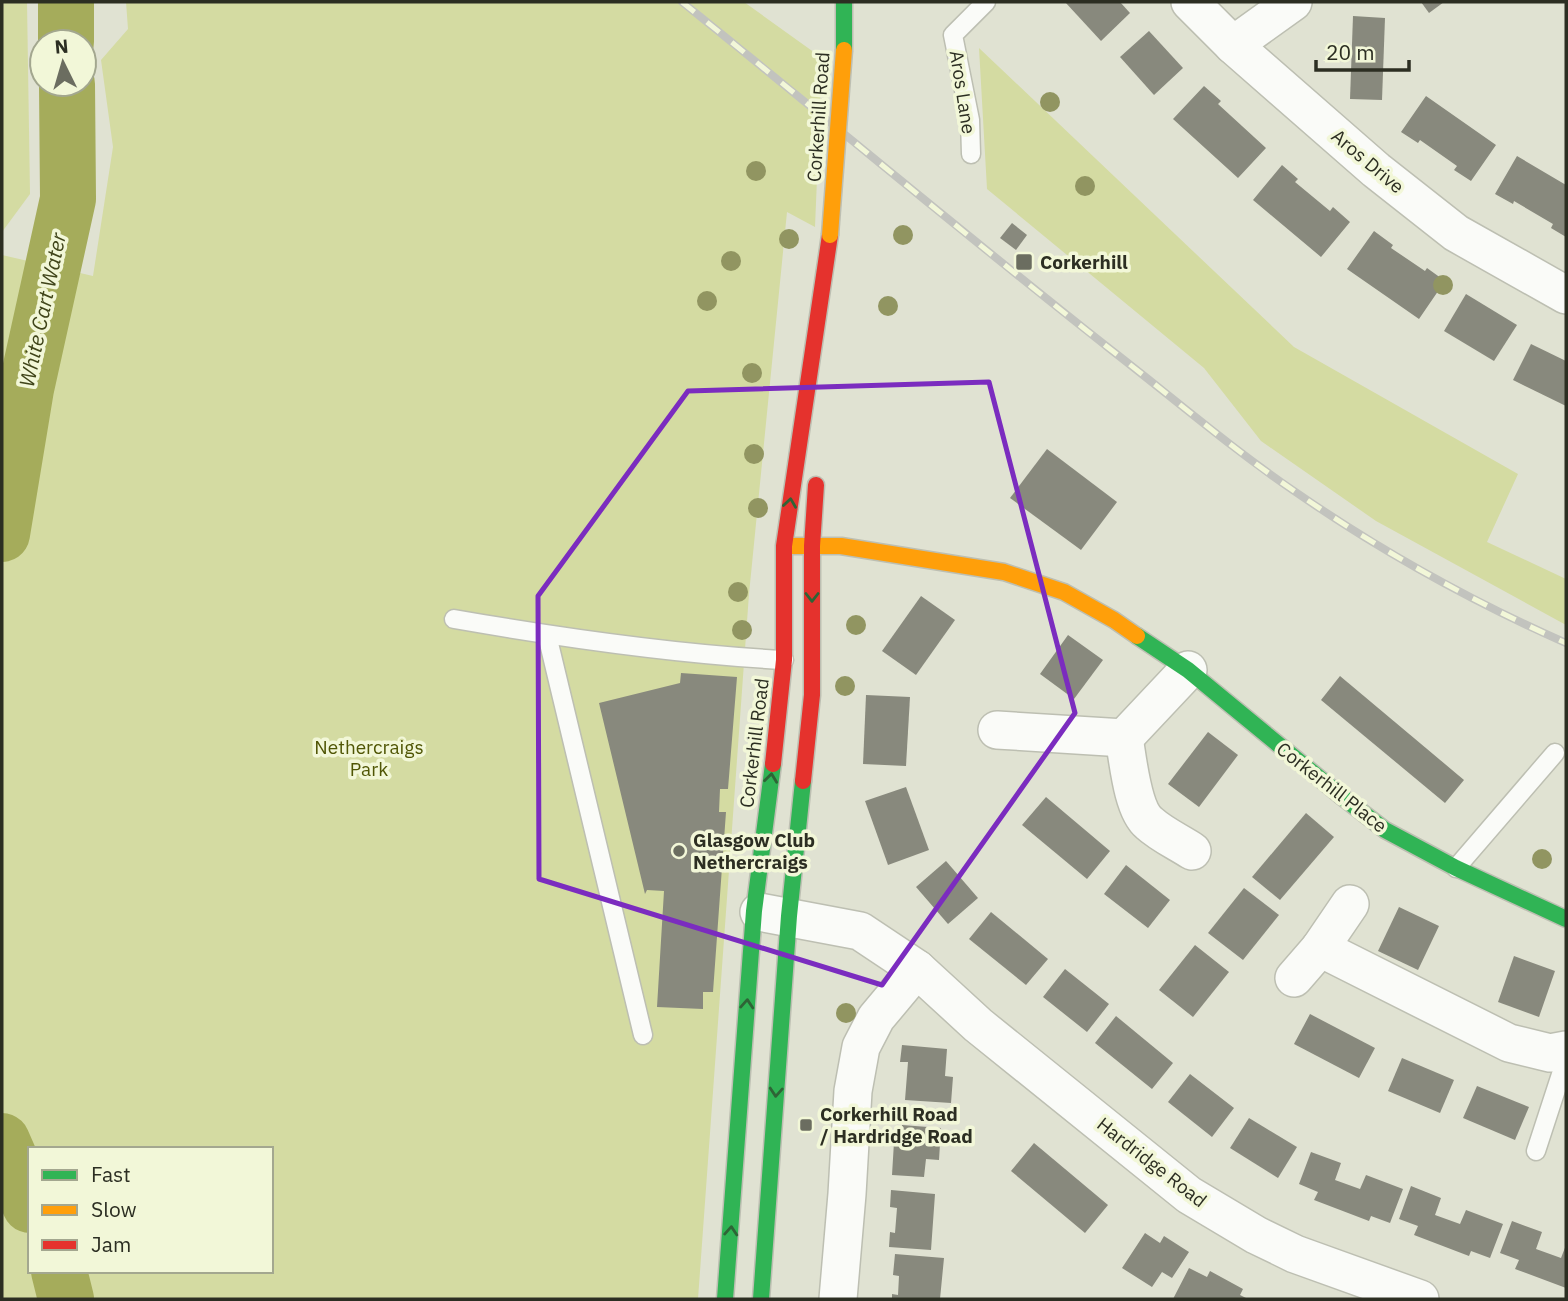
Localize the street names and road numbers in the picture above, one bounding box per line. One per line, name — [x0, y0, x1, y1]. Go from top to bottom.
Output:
street label: Aros Lane — [945, 48, 981, 136]
street label: Corkerhill Road — [801, 51, 835, 183]
street label: Aros Drive — [1327, 124, 1409, 198]
street label: Corkerhill Road — [734, 677, 774, 809]
street label: Corkerhill Place — [1272, 736, 1392, 838]
street label: Hardridge Road — [1092, 1112, 1212, 1212]

